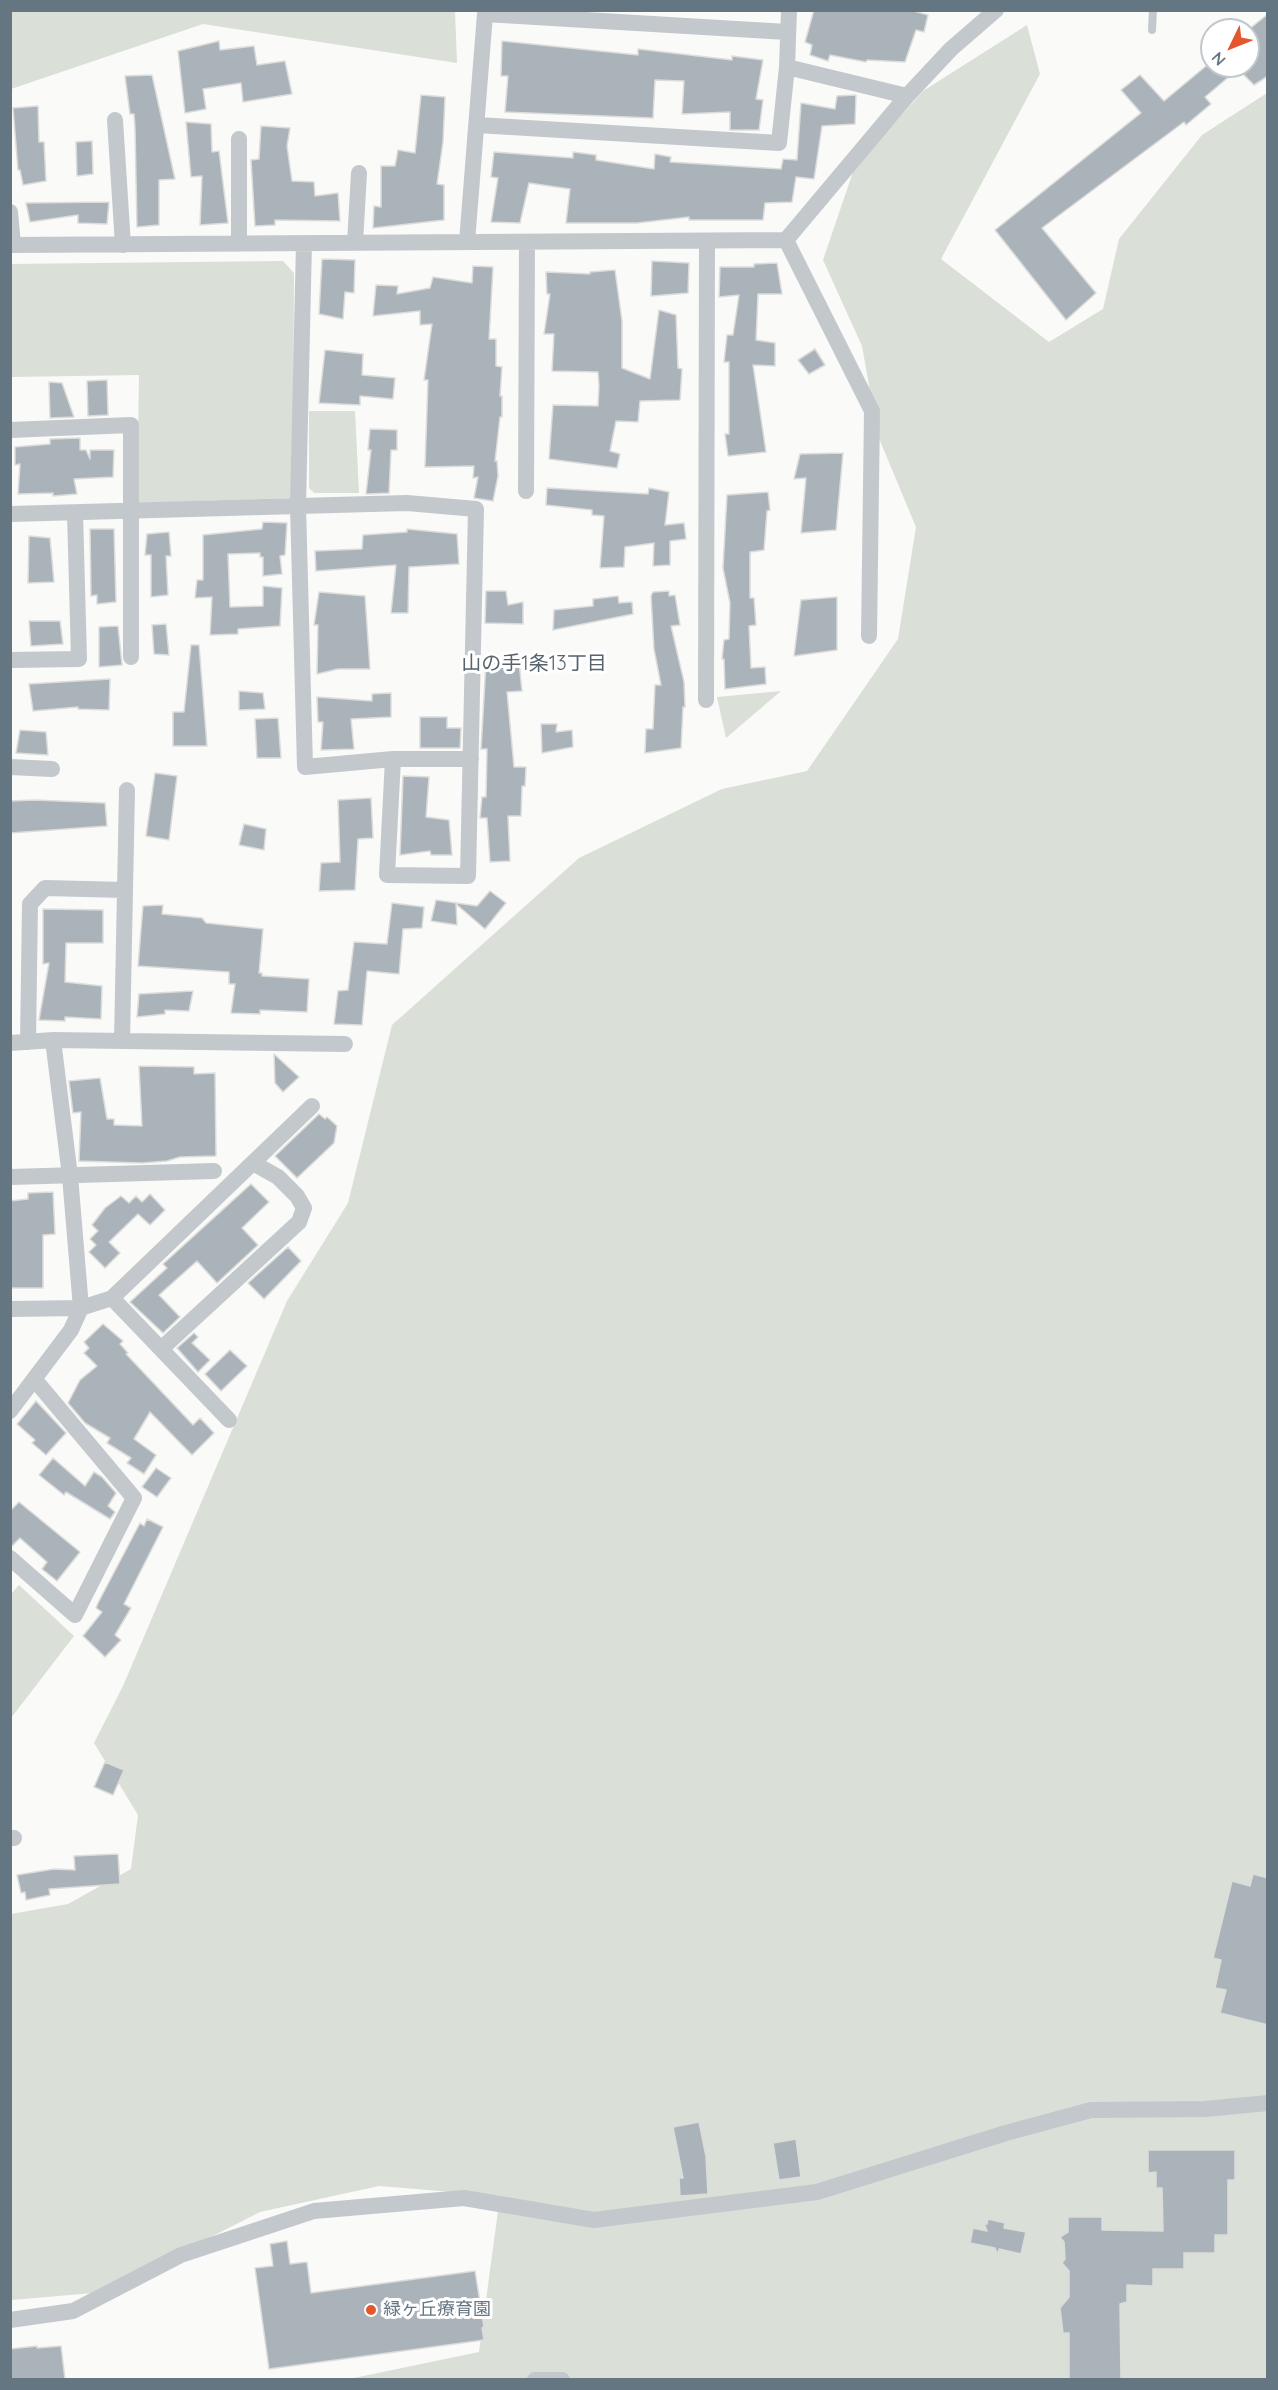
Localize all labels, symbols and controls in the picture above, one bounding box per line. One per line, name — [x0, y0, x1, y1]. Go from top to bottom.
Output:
north arrow — [1200, 18, 1260, 78]
text: N — [1207, 48, 1230, 70]
district label: 山の手1条13丁目 — [461, 652, 607, 676]
place label: 緑ヶ丘療育園 — [383, 2299, 491, 2321]
marker: 緑ヶ丘療育園 — [364, 2303, 378, 2317]

